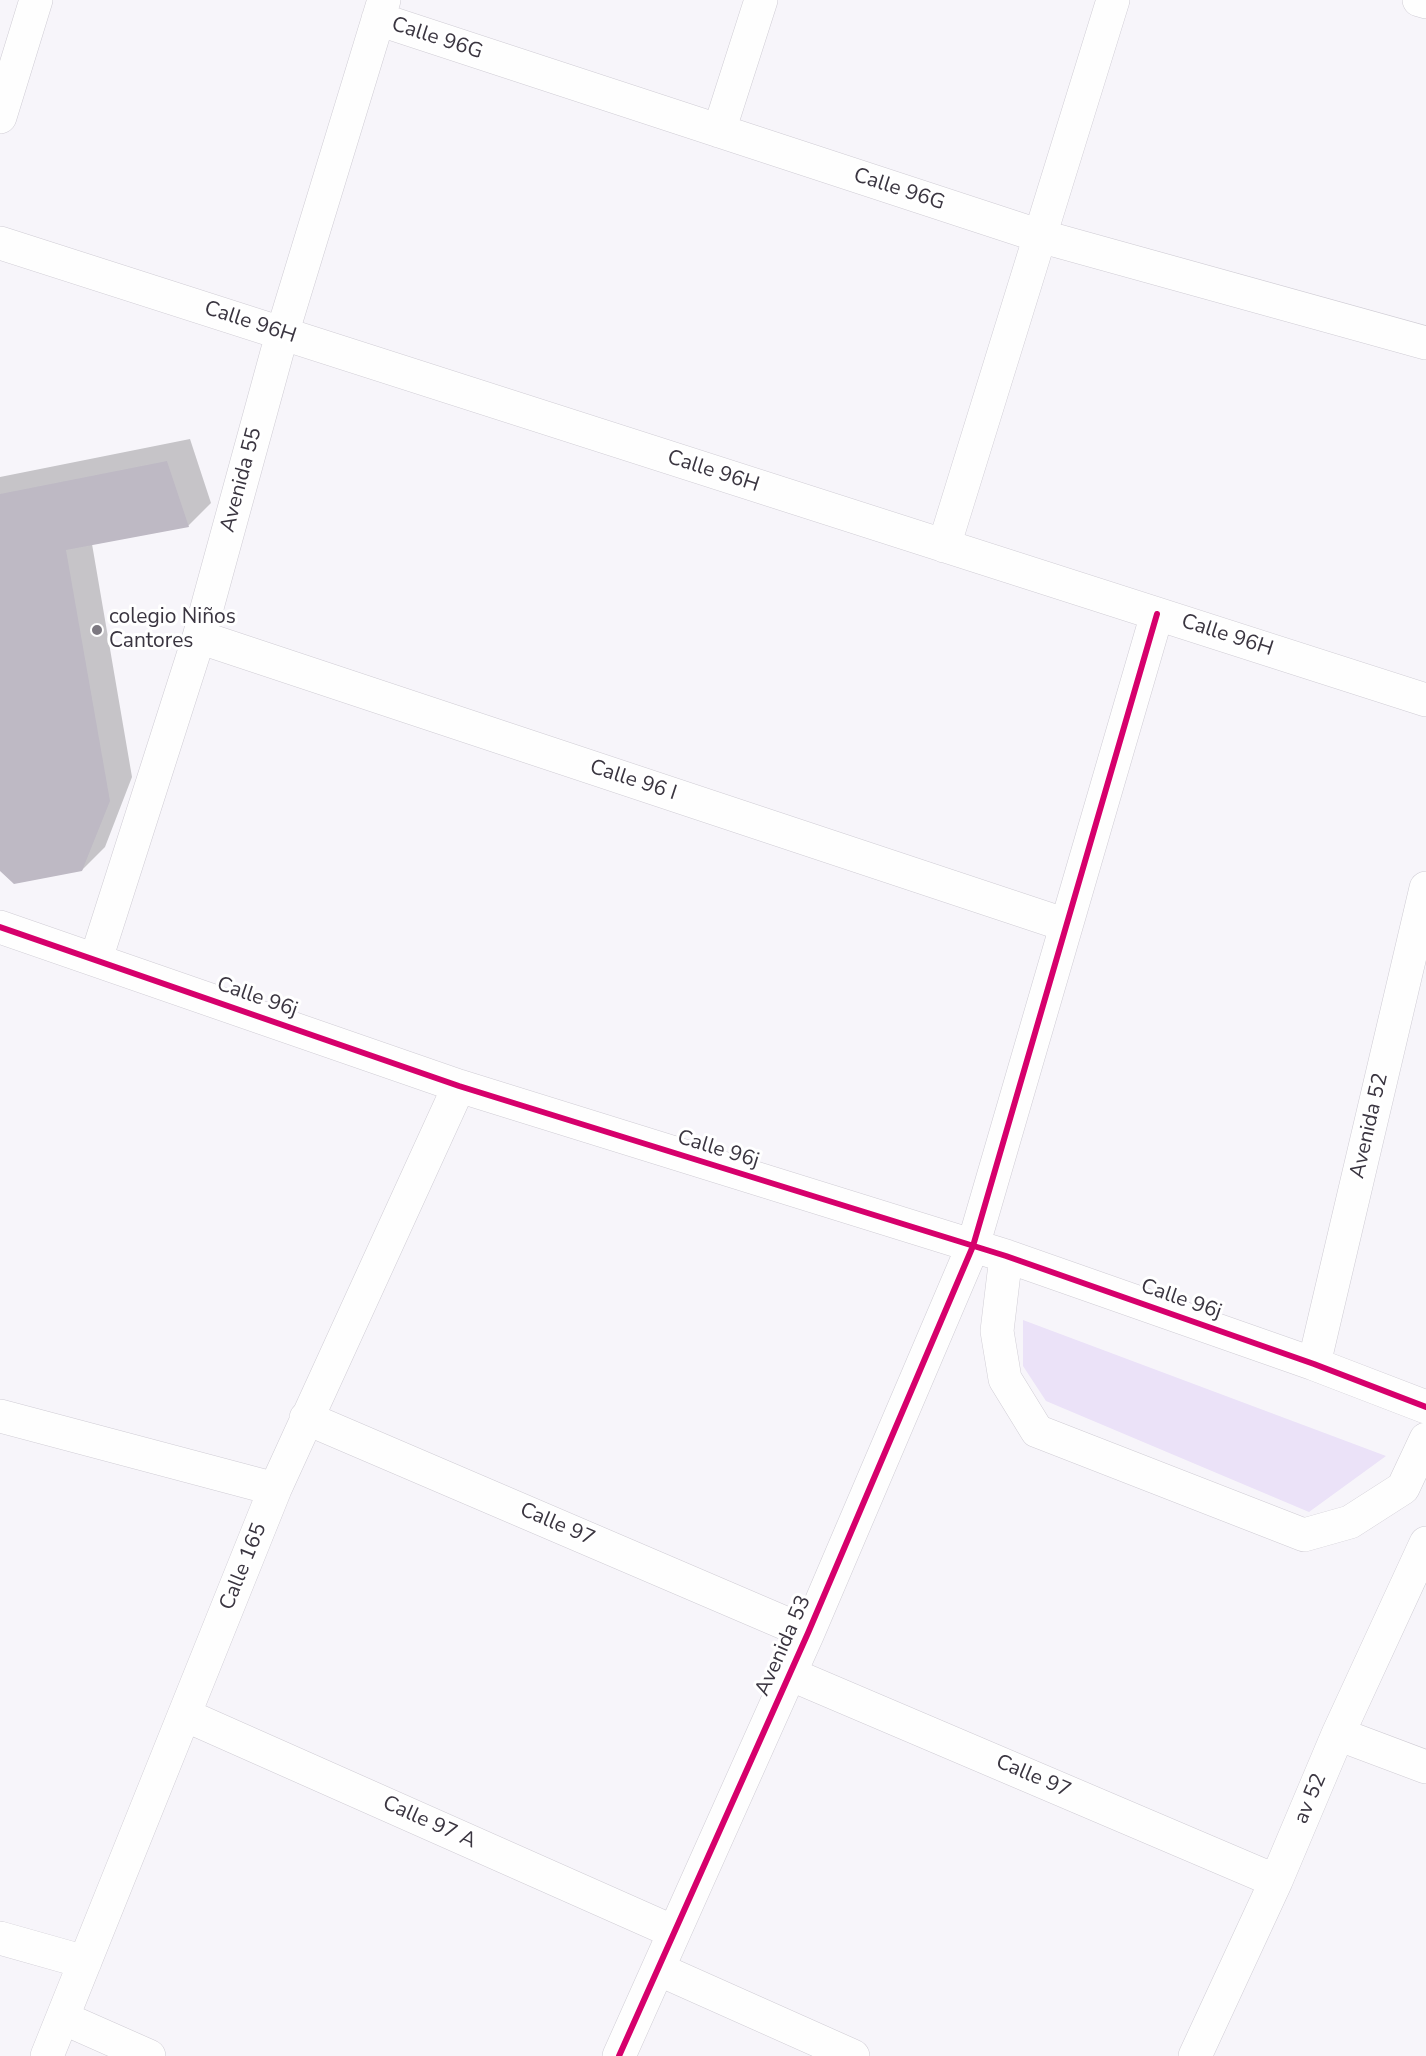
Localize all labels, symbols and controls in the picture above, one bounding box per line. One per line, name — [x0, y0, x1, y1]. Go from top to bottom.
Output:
street label: Calle 96G — [388, 12, 486, 66]
street label: Calle 96G — [850, 163, 948, 217]
street label: Calle 96H — [201, 296, 299, 350]
street label: Avenida 55 — [216, 425, 268, 535]
street label: Calle 96H — [664, 445, 762, 499]
place label: colegio Niños Cantores — [109, 605, 236, 655]
street label: Calle 96H — [1178, 609, 1276, 663]
marker: colegio Niños Cantores — [90, 623, 104, 637]
street label: Calle 96 I — [586, 755, 680, 807]
street label: Calle 96j — [213, 972, 301, 1024]
street label: Avenida 52 — [1346, 1071, 1394, 1181]
street label: Calle 96j — [674, 1126, 762, 1174]
street label: Calle 96j — [1137, 1274, 1225, 1326]
street label: Calle 97 — [516, 1498, 598, 1552]
street label: Calle 165 — [215, 1520, 273, 1614]
street label: Avenida 53 — [751, 1592, 817, 1700]
street label: Calle 97 — [992, 1750, 1074, 1804]
street label: av 52 — [1289, 1770, 1333, 1828]
street label: Calle 97 A — [378, 1791, 480, 1855]

